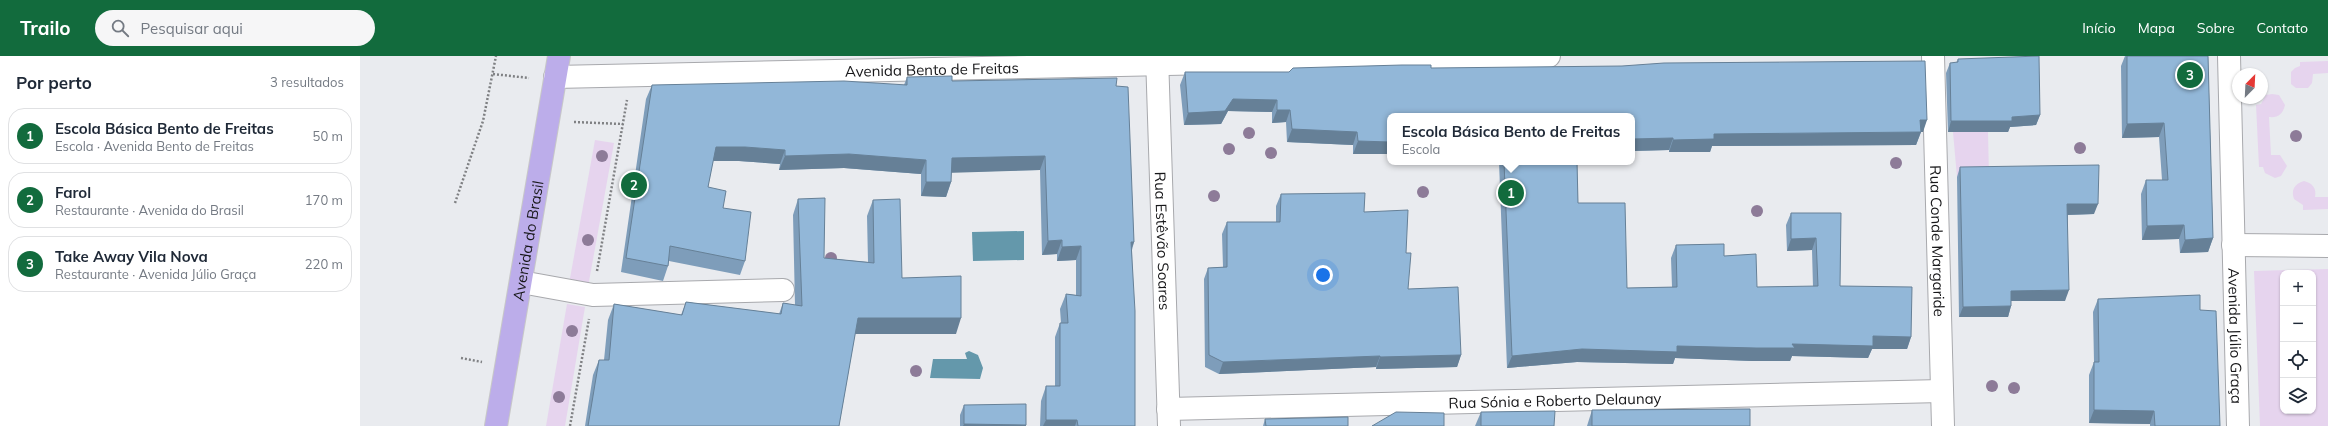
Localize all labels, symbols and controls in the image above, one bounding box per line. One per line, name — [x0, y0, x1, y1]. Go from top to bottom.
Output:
search box — [95, 10, 375, 46]
text: Trailo — [20, 16, 71, 40]
icon: search — [109, 17, 131, 39]
text: Pesquisar aqui — [141, 19, 243, 38]
text: Início — [2082, 19, 2116, 37]
text: Mapa — [2138, 19, 2175, 37]
text: Sobre — [2197, 19, 2235, 37]
text: Contato — [2257, 19, 2308, 37]
street label: Avenida Bento de Freitas — [845, 58, 1019, 80]
pin: 3 — [2177, 60, 2203, 90]
north arrow — [2232, 68, 2268, 104]
text: Por perto — [16, 72, 92, 93]
text: 3 resultados — [270, 74, 344, 90]
popup — [1387, 113, 1635, 165]
text: Escola Básica Bento de Freitas — [55, 119, 274, 138]
text: Escola Básica Bento de Freitas — [1402, 122, 1620, 141]
text: 1 — [26, 128, 34, 144]
text: 50 m — [313, 128, 343, 144]
text: Escola · Avenida Bento de Freitas — [55, 138, 254, 154]
text: Escola — [1402, 141, 1440, 157]
street label: Rua Conde Margaride — [1926, 165, 1950, 317]
pin: 2 — [621, 170, 647, 200]
street label: Rua Estêvão Soares — [1151, 171, 1175, 311]
pin: 1 — [1498, 178, 1524, 208]
street label: Avenida do Brasil — [508, 179, 547, 302]
text: Farol — [55, 183, 91, 202]
text: 2 — [26, 192, 34, 208]
text: 170 m — [305, 192, 343, 208]
text: Restaurante · Avenida do Brasil — [55, 202, 244, 218]
text: Take Away Vila Nova — [55, 247, 208, 266]
text: 3 — [26, 256, 34, 272]
text: 220 m — [305, 256, 343, 272]
your location — [1313, 265, 1333, 285]
text: Restaurante · Avenida Júlio Graça — [55, 266, 256, 282]
street label: Avenida Júlio Graça — [2225, 268, 2247, 404]
map controls — [2280, 270, 2316, 414]
button: + — [2280, 270, 2316, 306]
button: − — [2280, 306, 2316, 342]
button: locate — [2280, 342, 2316, 378]
button: layers — [2280, 378, 2316, 414]
street label: Rua Sónia e Roberto Delaunay — [1448, 388, 1662, 412]

